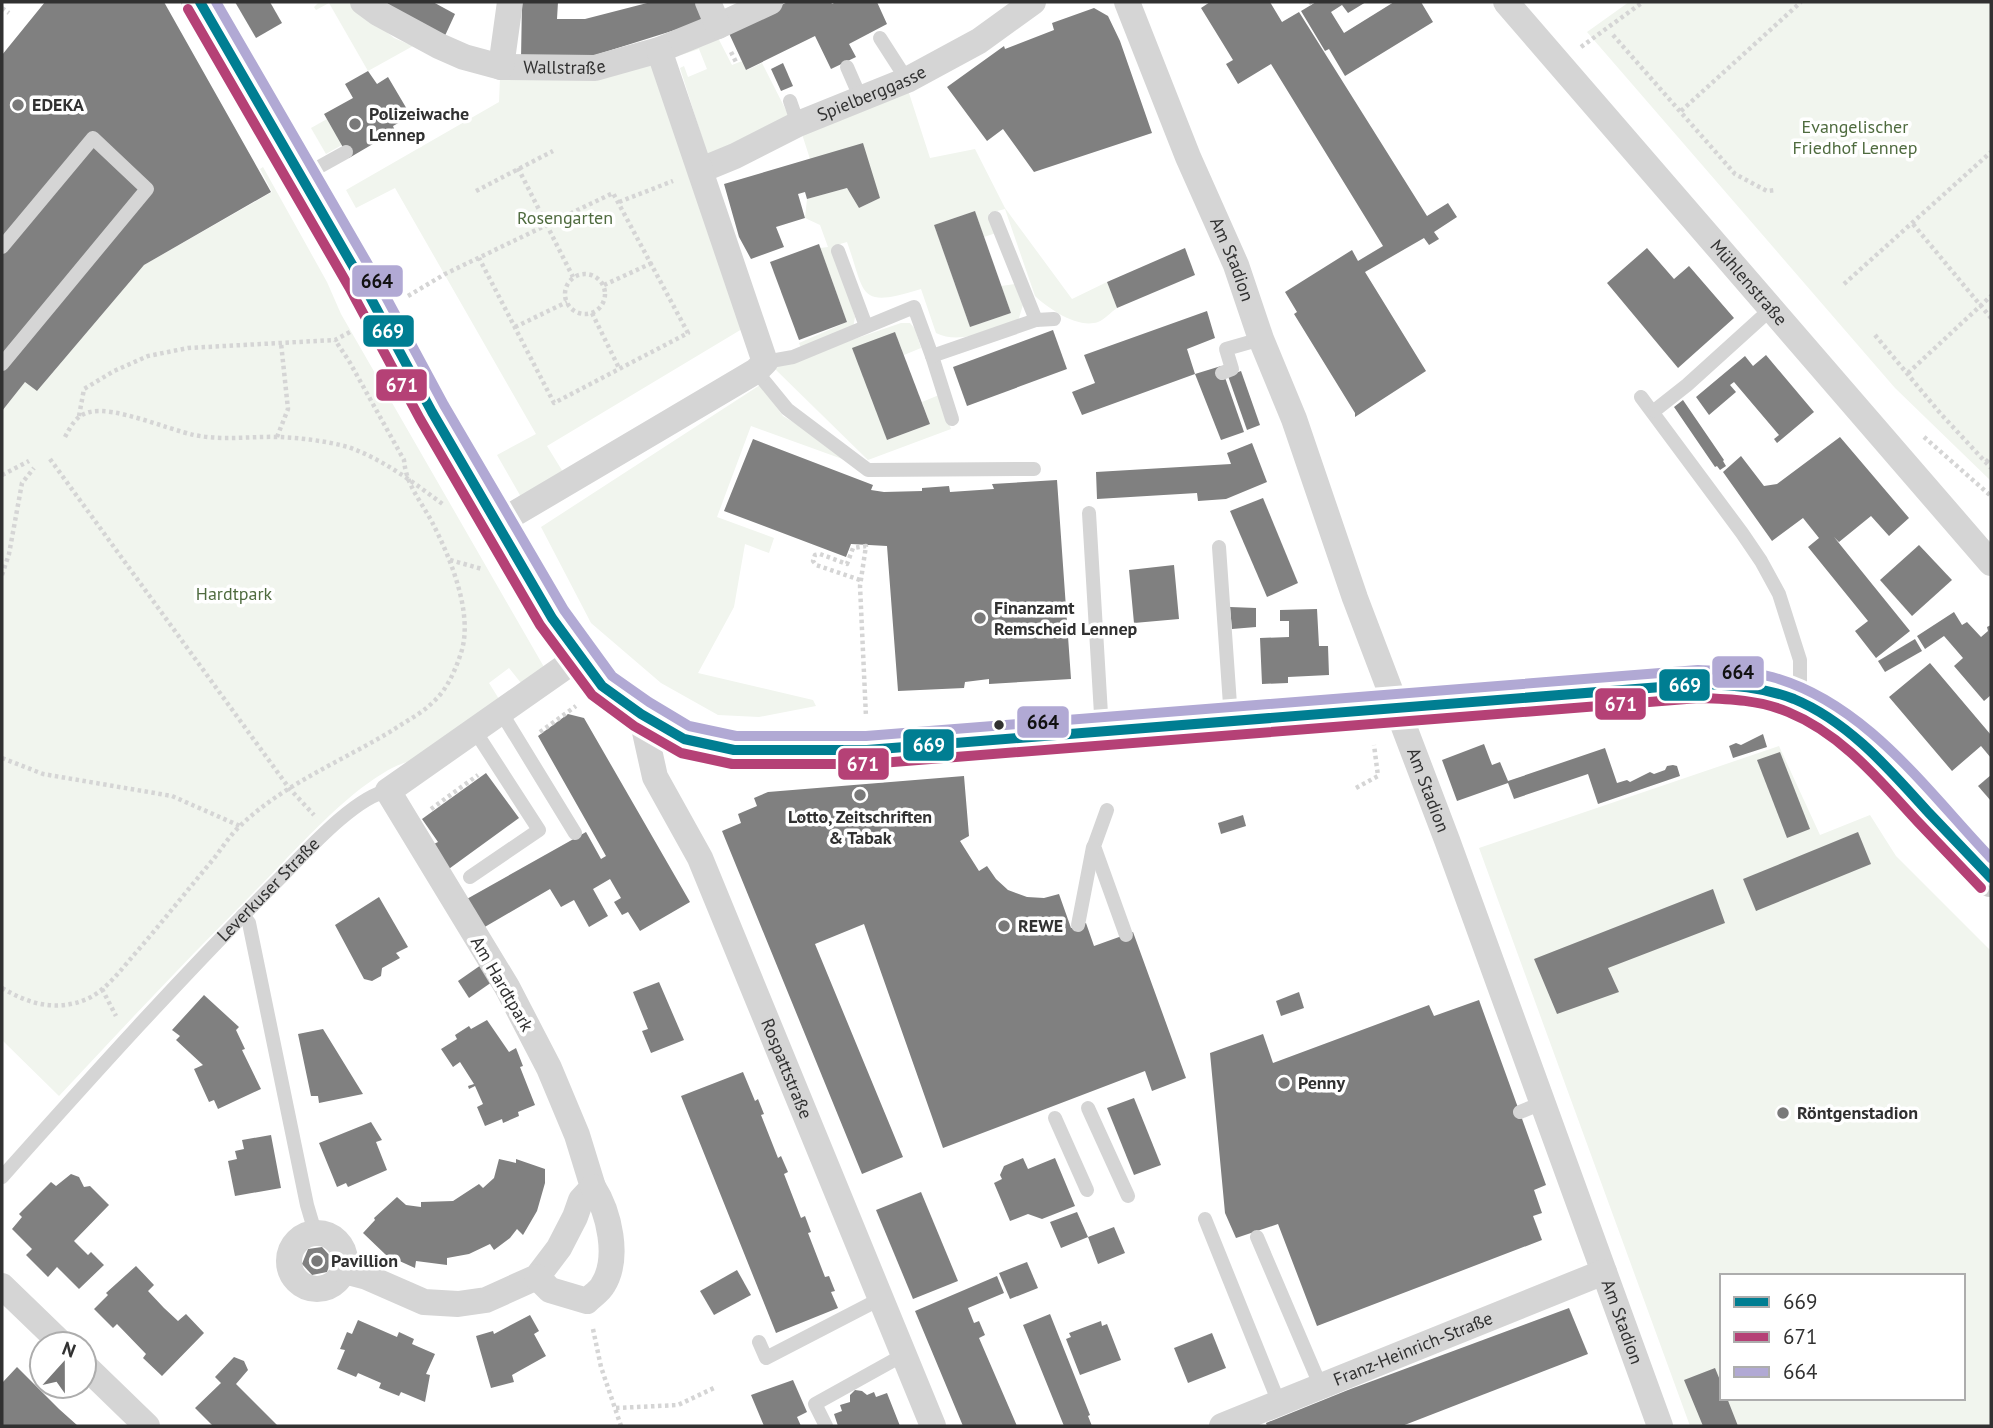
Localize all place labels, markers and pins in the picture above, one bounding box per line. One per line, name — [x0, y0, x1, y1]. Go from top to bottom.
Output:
place label: EDEKA — [32, 93, 84, 116]
marker: EDEKA — [10, 97, 26, 113]
place label: Polizeiwache Lennep — [369, 102, 469, 146]
marker: Polizeiwache Lennep — [347, 116, 363, 132]
place label: Finanzamt Remscheid Lennep — [994, 596, 1138, 640]
marker: Finanzamt Remscheid Lennep — [972, 610, 988, 626]
unlabelled marker — [992, 718, 1006, 732]
marker: Lotto, Zeitschriften & Tabak — [852, 787, 868, 803]
place label: Lotto, Zeitschriften & Tabak — [788, 805, 932, 849]
place label: REWE — [1018, 914, 1063, 937]
marker: REWE — [996, 918, 1012, 934]
place label: Penny — [1298, 1071, 1345, 1094]
marker: Penny — [1276, 1075, 1292, 1091]
place label: Röntgenstadion — [1797, 1101, 1918, 1124]
marker: Röntgenstadion — [1775, 1105, 1791, 1121]
place label: Pavillion — [331, 1249, 398, 1272]
marker: Pavillion — [309, 1253, 325, 1269]

